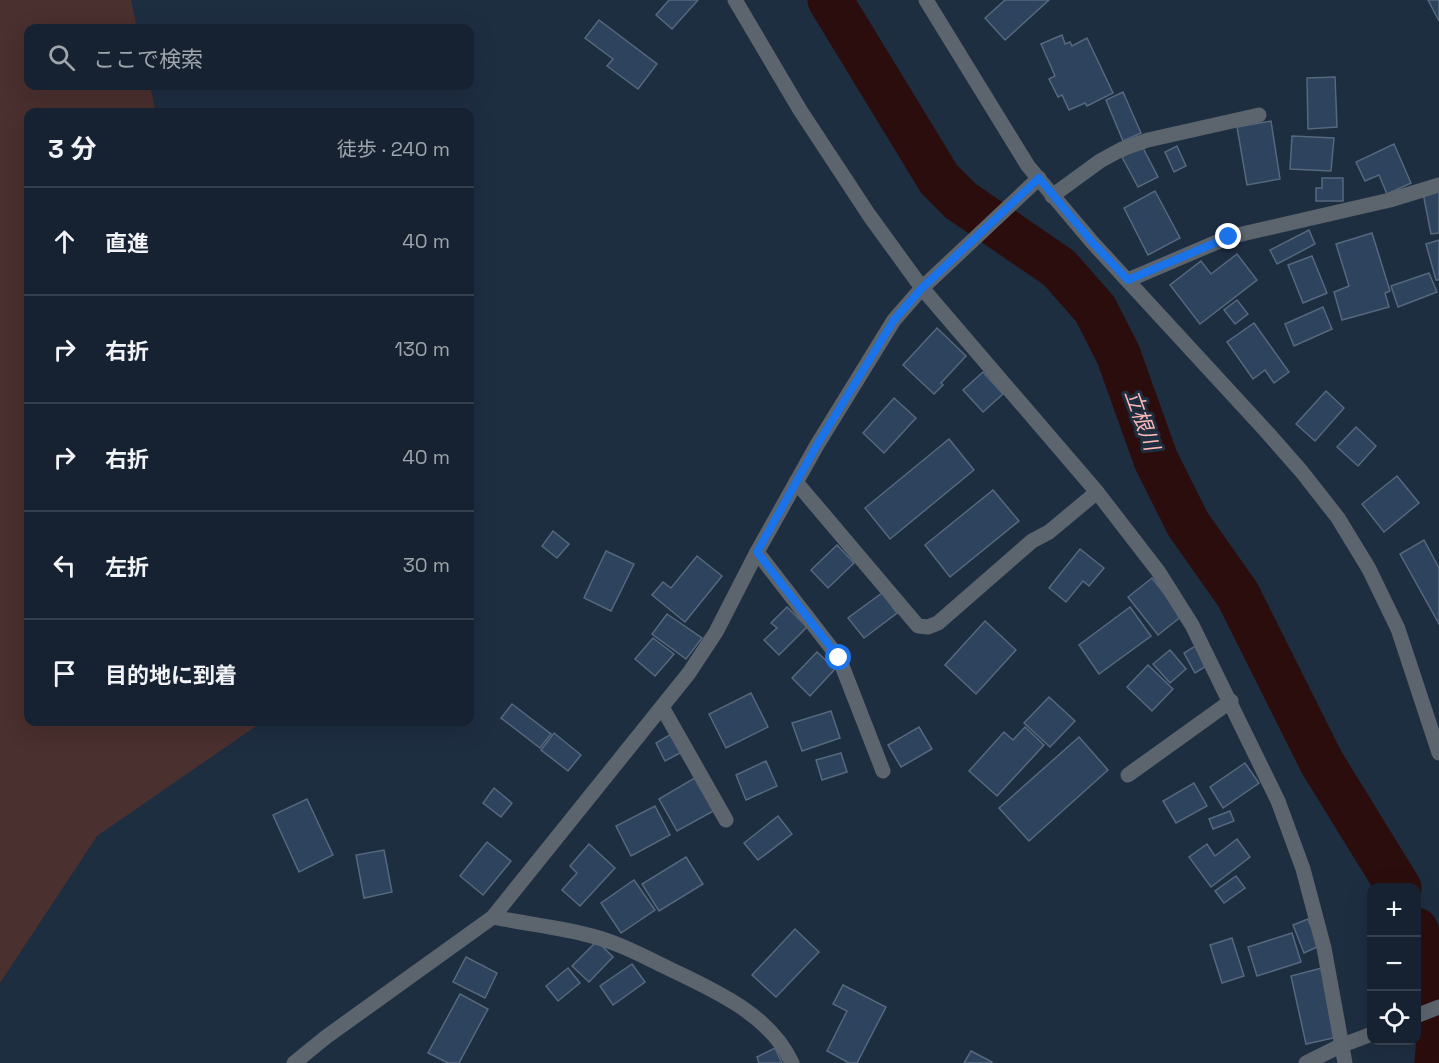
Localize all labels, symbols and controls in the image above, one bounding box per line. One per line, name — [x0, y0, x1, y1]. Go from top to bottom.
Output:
search box — [24, 24, 474, 90]
icon: search — [45, 41, 78, 74]
text: ここで検索 — [93, 45, 203, 73]
text: 3 分 — [48, 132, 96, 166]
text: 徒歩 · 240 m — [337, 136, 450, 162]
route end — [1215, 223, 1241, 249]
icon: ahead — [48, 225, 81, 258]
text: 40 m — [402, 228, 450, 254]
text: 直進 — [105, 229, 149, 257]
icon: right — [48, 333, 81, 366]
text: 130 m — [394, 336, 450, 362]
text: 右折 — [105, 337, 149, 365]
water label: 立根川 — [1119, 386, 1167, 456]
icon: right — [48, 441, 81, 474]
text: 40 m — [402, 444, 450, 470]
text: 右折 — [105, 445, 149, 473]
icon: left — [48, 549, 81, 582]
text: 30 m — [403, 552, 450, 578]
text: 左折 — [105, 553, 149, 581]
route start — [825, 644, 851, 670]
icon: arrive — [48, 657, 81, 690]
text: 目的地に到着 — [105, 661, 237, 689]
map controls — [1367, 883, 1421, 1045]
button: + — [1367, 883, 1421, 937]
button: − — [1367, 937, 1421, 991]
button: locate — [1367, 991, 1421, 1045]

